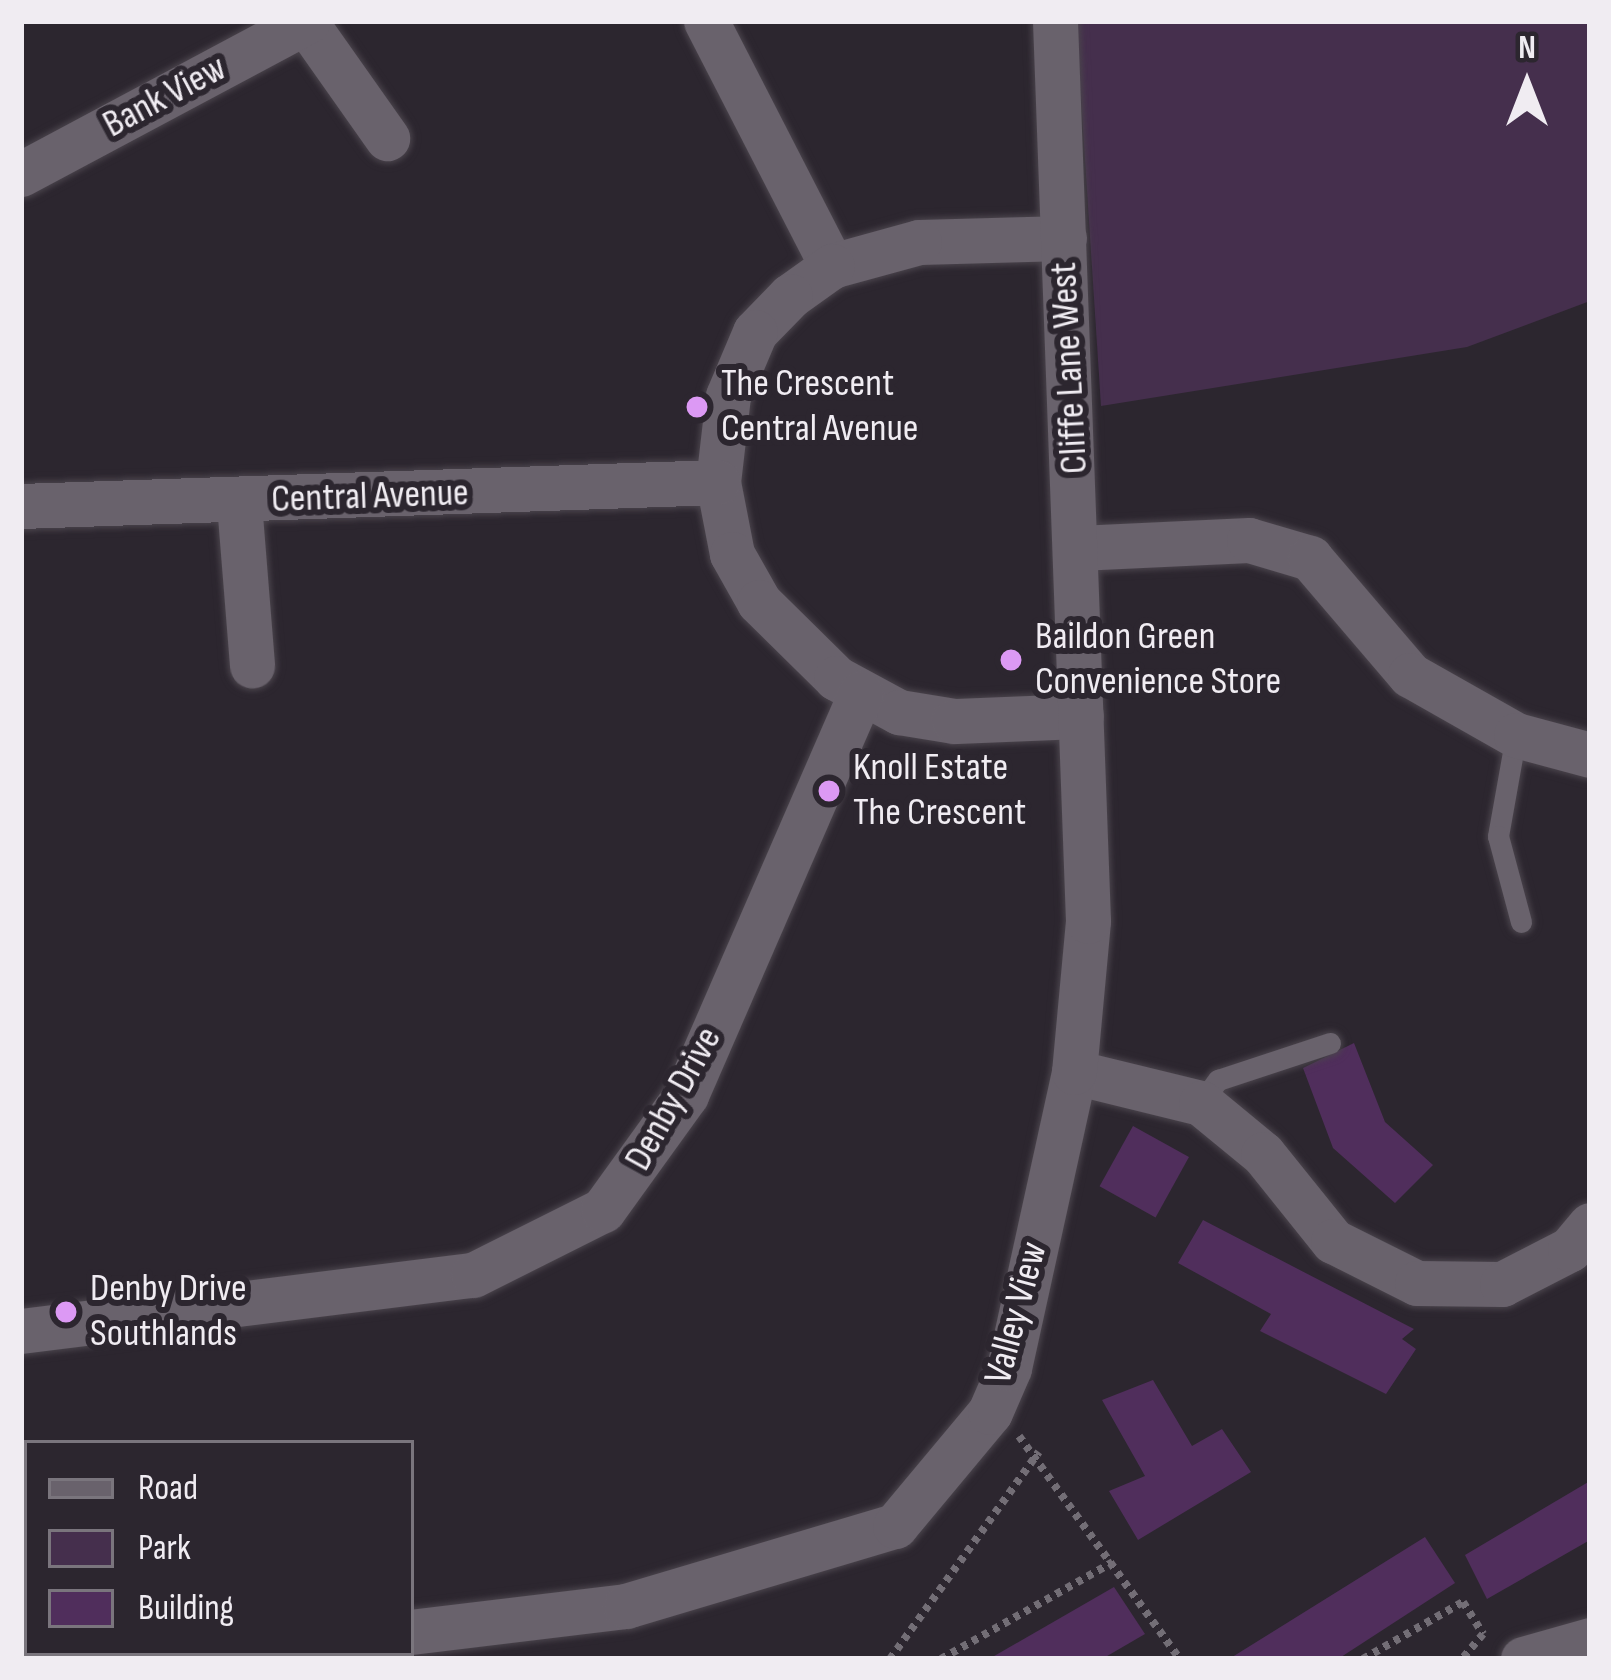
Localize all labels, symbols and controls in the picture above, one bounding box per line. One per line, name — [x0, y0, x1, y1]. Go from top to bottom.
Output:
north arrow — [1467, 24, 1587, 144]
text: N — [1518, 28, 1536, 68]
street label: Bank View — [96, 45, 234, 149]
street label: Cliffe Lane West — [1041, 261, 1099, 475]
place label: The Crescent Central Avenue — [721, 362, 918, 453]
marker: The Crescent Central Avenue — [684, 394, 710, 420]
street label: Central Avenue — [270, 470, 470, 524]
place label: Baildon Green Convenience Store — [1035, 615, 1281, 706]
marker: Baildon Green Convenience Store — [998, 647, 1024, 673]
place label: Knoll Estate The Crescent — [853, 746, 1026, 837]
marker: Knoll Estate The Crescent — [816, 778, 842, 804]
street label: Denby Drive — [616, 1019, 732, 1179]
street label: Valley View — [976, 1237, 1058, 1389]
place label: Denby Drive Southlands — [90, 1267, 247, 1358]
marker: Denby Drive Southlands — [53, 1299, 79, 1325]
legend — [24, 1440, 414, 1656]
text: Road — [138, 1467, 198, 1510]
text: Park — [138, 1527, 191, 1570]
text: Building — [138, 1587, 234, 1630]

